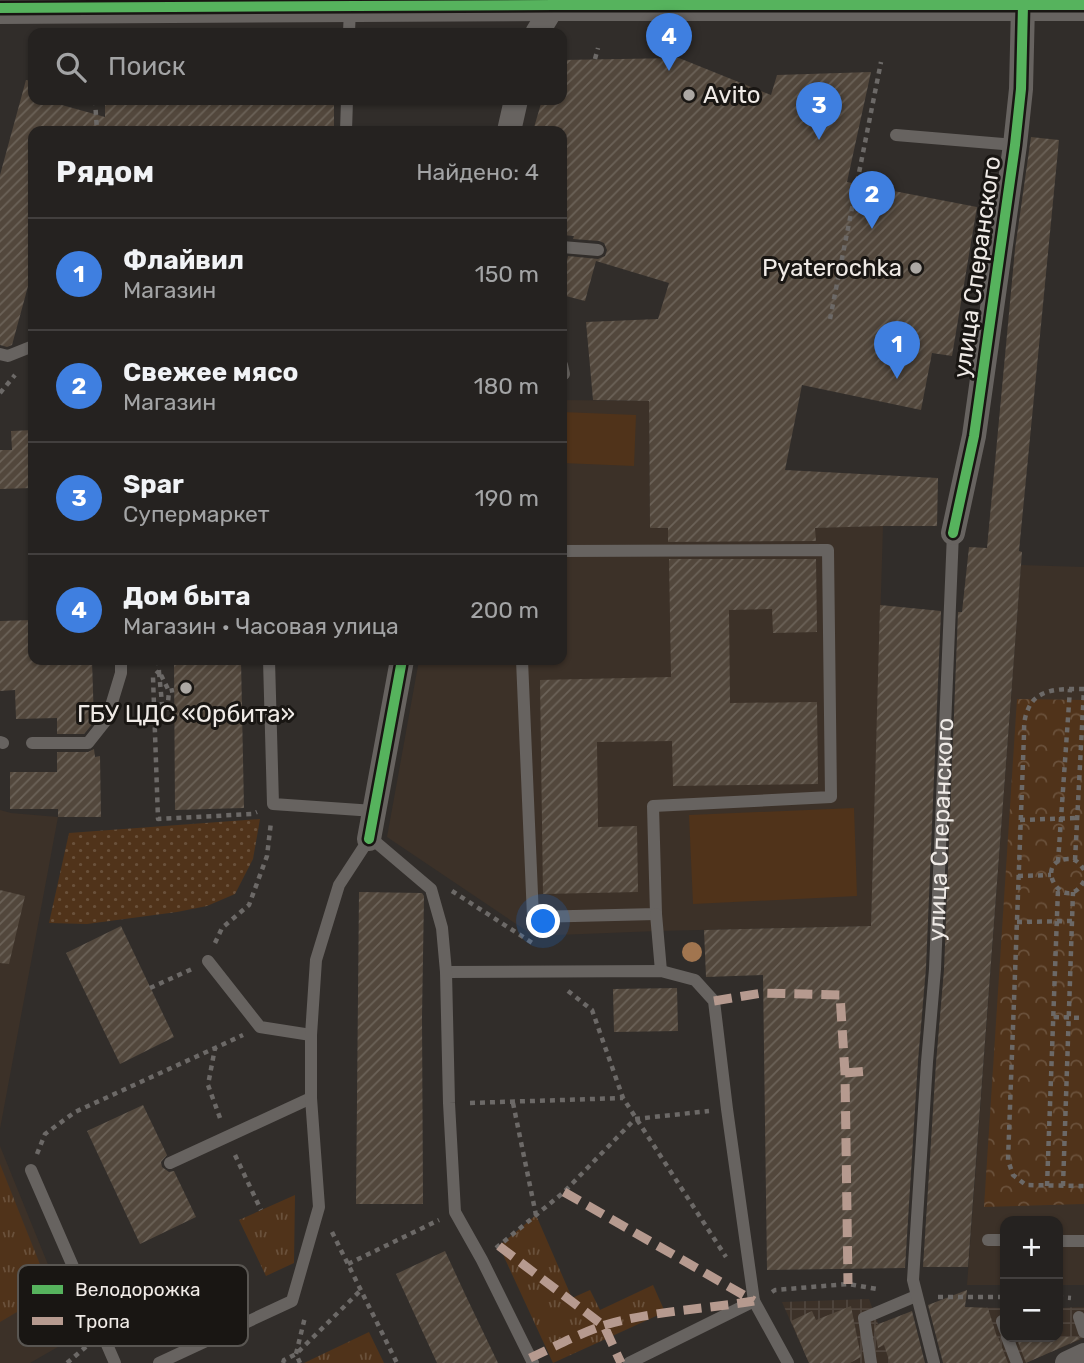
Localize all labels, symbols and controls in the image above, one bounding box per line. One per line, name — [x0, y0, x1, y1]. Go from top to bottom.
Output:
pin: 4 — [646, 13, 692, 71]
search box — [28, 28, 567, 105]
icon: search — [52, 48, 90, 86]
text: Поиск — [108, 51, 186, 82]
place label: Avito — [703, 81, 761, 109]
pin: 3 — [796, 82, 842, 140]
marker: Avito — [681, 87, 697, 103]
text: Рядом — [56, 154, 154, 190]
street label: улица Сперанского — [948, 154, 1006, 380]
text: Найдено: 4 — [416, 158, 539, 186]
pin: 2 — [849, 171, 895, 229]
text: Флайвил — [123, 245, 244, 276]
place label: Pyaterochka — [762, 254, 902, 282]
text: 1 — [73, 260, 85, 288]
text: 150 m — [475, 260, 539, 288]
marker: Pyaterochka — [908, 260, 924, 276]
text: Магазин — [123, 276, 216, 304]
pin: 1 — [874, 321, 920, 379]
text: Свежее мясо — [123, 357, 298, 388]
text: 2 — [72, 372, 86, 400]
text: 180 m — [474, 372, 539, 400]
text: Магазин — [123, 388, 216, 416]
text: Spar — [123, 469, 184, 500]
text: 3 — [71, 484, 87, 512]
text: 190 m — [475, 484, 539, 512]
text: Супермаркет — [123, 500, 270, 528]
text: Дом быта — [123, 581, 251, 612]
text: 4 — [71, 596, 87, 624]
text: 200 m — [470, 596, 539, 624]
text: Магазин · Часовая улица — [123, 612, 399, 640]
marker: ГБУ ЦДС «Орбита» — [178, 680, 194, 696]
place label: ГБУ ЦДС «Орбита» — [77, 700, 295, 728]
street label: улица Сперанского — [922, 717, 959, 942]
your location — [526, 904, 560, 938]
map controls — [1000, 1216, 1063, 1342]
button: + — [1000, 1216, 1063, 1279]
legend — [18, 1265, 248, 1346]
text: Велодорожка — [75, 1278, 201, 1301]
button: − — [1000, 1279, 1063, 1342]
text: Тропа — [75, 1310, 130, 1333]

